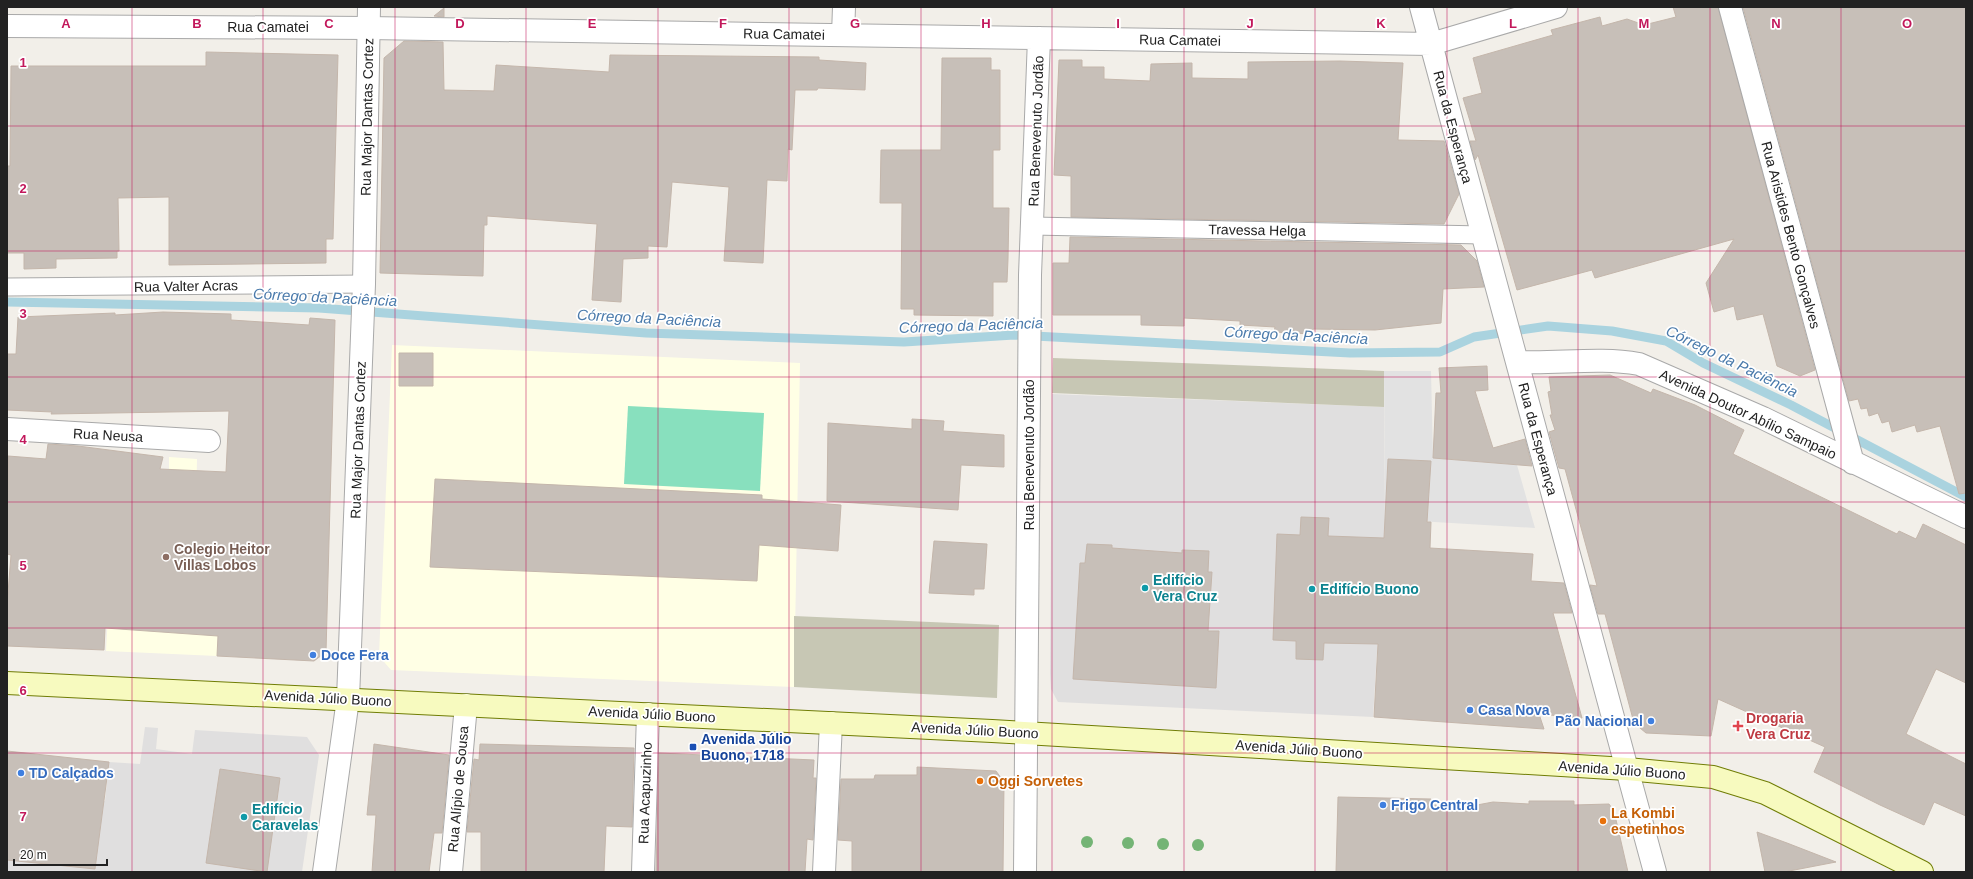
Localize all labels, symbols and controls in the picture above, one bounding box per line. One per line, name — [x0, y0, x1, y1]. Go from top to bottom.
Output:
text: A — [61, 16, 71, 31]
text: B — [192, 16, 202, 31]
text: C — [324, 16, 334, 31]
text: D — [455, 16, 465, 31]
text: E — [588, 16, 597, 31]
text: F — [719, 16, 727, 31]
text: G — [850, 16, 860, 31]
text: H — [981, 16, 991, 31]
text: I — [1116, 16, 1120, 31]
text: J — [1246, 16, 1254, 31]
text: K — [1376, 16, 1386, 31]
text: L — [1509, 16, 1517, 31]
text: M — [1639, 16, 1649, 31]
text: N — [1771, 16, 1781, 31]
text: O — [1902, 16, 1912, 31]
street label: Rua Camatei — [227, 19, 309, 35]
street label: Rua Camatei — [743, 25, 825, 43]
street label: Rua Camatei — [1139, 31, 1221, 49]
street label: Rua Major Dantas Cortez — [358, 38, 376, 196]
text: 1 — [19, 55, 27, 70]
street label: Rua Benevenuto Jordão — [1025, 55, 1047, 207]
street label: Rua da Esperança — [1430, 69, 1476, 185]
street label: Rua Aristides Bento Gonçalves — [1758, 140, 1824, 330]
text: 2 — [19, 181, 27, 196]
street label: Travessa Helga — [1208, 221, 1306, 239]
street label: Rua Valter Acras — [134, 277, 238, 295]
water label: Córrego da Paciência — [253, 285, 397, 309]
text: 3 — [19, 306, 27, 321]
water label: Córrego da Paciência — [577, 306, 721, 330]
water label: Córrego da Paciência — [899, 314, 1043, 336]
water label: Córrego da Paciência — [1663, 322, 1801, 400]
water label: Córrego da Paciência — [1224, 323, 1368, 347]
street label: Rua Major Dantas Cortez — [347, 361, 369, 519]
street label: Avenida Doutor Abílio Sampaio — [1657, 366, 1839, 462]
street label: Rua Benevenuto Jordão — [1021, 379, 1037, 531]
street label: Rua da Esperança — [1515, 381, 1561, 497]
street label: Rua Neusa — [73, 425, 144, 445]
text: 4 — [19, 432, 27, 447]
place label: Colegio Heitor Villas Lobos — [174, 541, 270, 573]
marker: Colegio Heitor Villas Lobos — [161, 552, 171, 562]
text: 5 — [19, 558, 27, 573]
place label: Edifício Vera Cruz — [1153, 572, 1218, 604]
place label: Edifício Buono — [1320, 581, 1419, 597]
marker: Edifício Vera Cruz — [1140, 583, 1150, 593]
marker: Edifício Buono — [1307, 584, 1317, 594]
place label: Doce Fera — [321, 647, 389, 663]
marker: Doce Fera — [308, 650, 318, 660]
text: 6 — [19, 683, 27, 698]
street label: Avenida Júlio Buono — [264, 687, 392, 709]
place label: Casa Nova — [1478, 702, 1550, 718]
street label: Avenida Júlio Buono — [588, 703, 716, 725]
marker: Casa Nova — [1465, 705, 1475, 715]
place label: Drogaria Vera Cruz — [1746, 710, 1811, 742]
place label: Pão Nacional — [1555, 713, 1643, 729]
marker: Pão Nacional — [1646, 716, 1656, 726]
street label: Avenida Júlio Buono — [911, 719, 1039, 741]
marker: Drogaria Vera Cruz — [1733, 721, 1743, 731]
street label: Rua Alípio de Sousa — [445, 725, 472, 853]
place label: Avenida Júlio Buono, 1718 — [701, 731, 792, 763]
street label: Avenida Júlio Buono — [1235, 737, 1363, 761]
street label: Rua Acapuzinho — [635, 742, 655, 844]
marker: Avenida Júlio Buono, 1718 — [688, 742, 698, 752]
street label: Avenida Júlio Buono — [1558, 758, 1686, 782]
place label: TD Calçados — [29, 765, 114, 781]
marker: TD Calçados — [16, 768, 26, 778]
place label: Oggi Sorvetes — [988, 773, 1083, 789]
marker: Oggi Sorvetes — [975, 776, 985, 786]
place label: Frigo Central — [1391, 797, 1478, 813]
marker: Frigo Central — [1378, 800, 1388, 810]
place label: Edifício Caravelas — [252, 801, 318, 833]
place label: La Kombi espetinhos — [1611, 805, 1685, 837]
text: 7 — [19, 809, 27, 824]
marker: Edifício Caravelas — [239, 812, 249, 822]
marker: La Kombi espetinhos — [1598, 816, 1608, 826]
scale bar — [14, 841, 107, 867]
text: 20 m — [20, 848, 47, 862]

